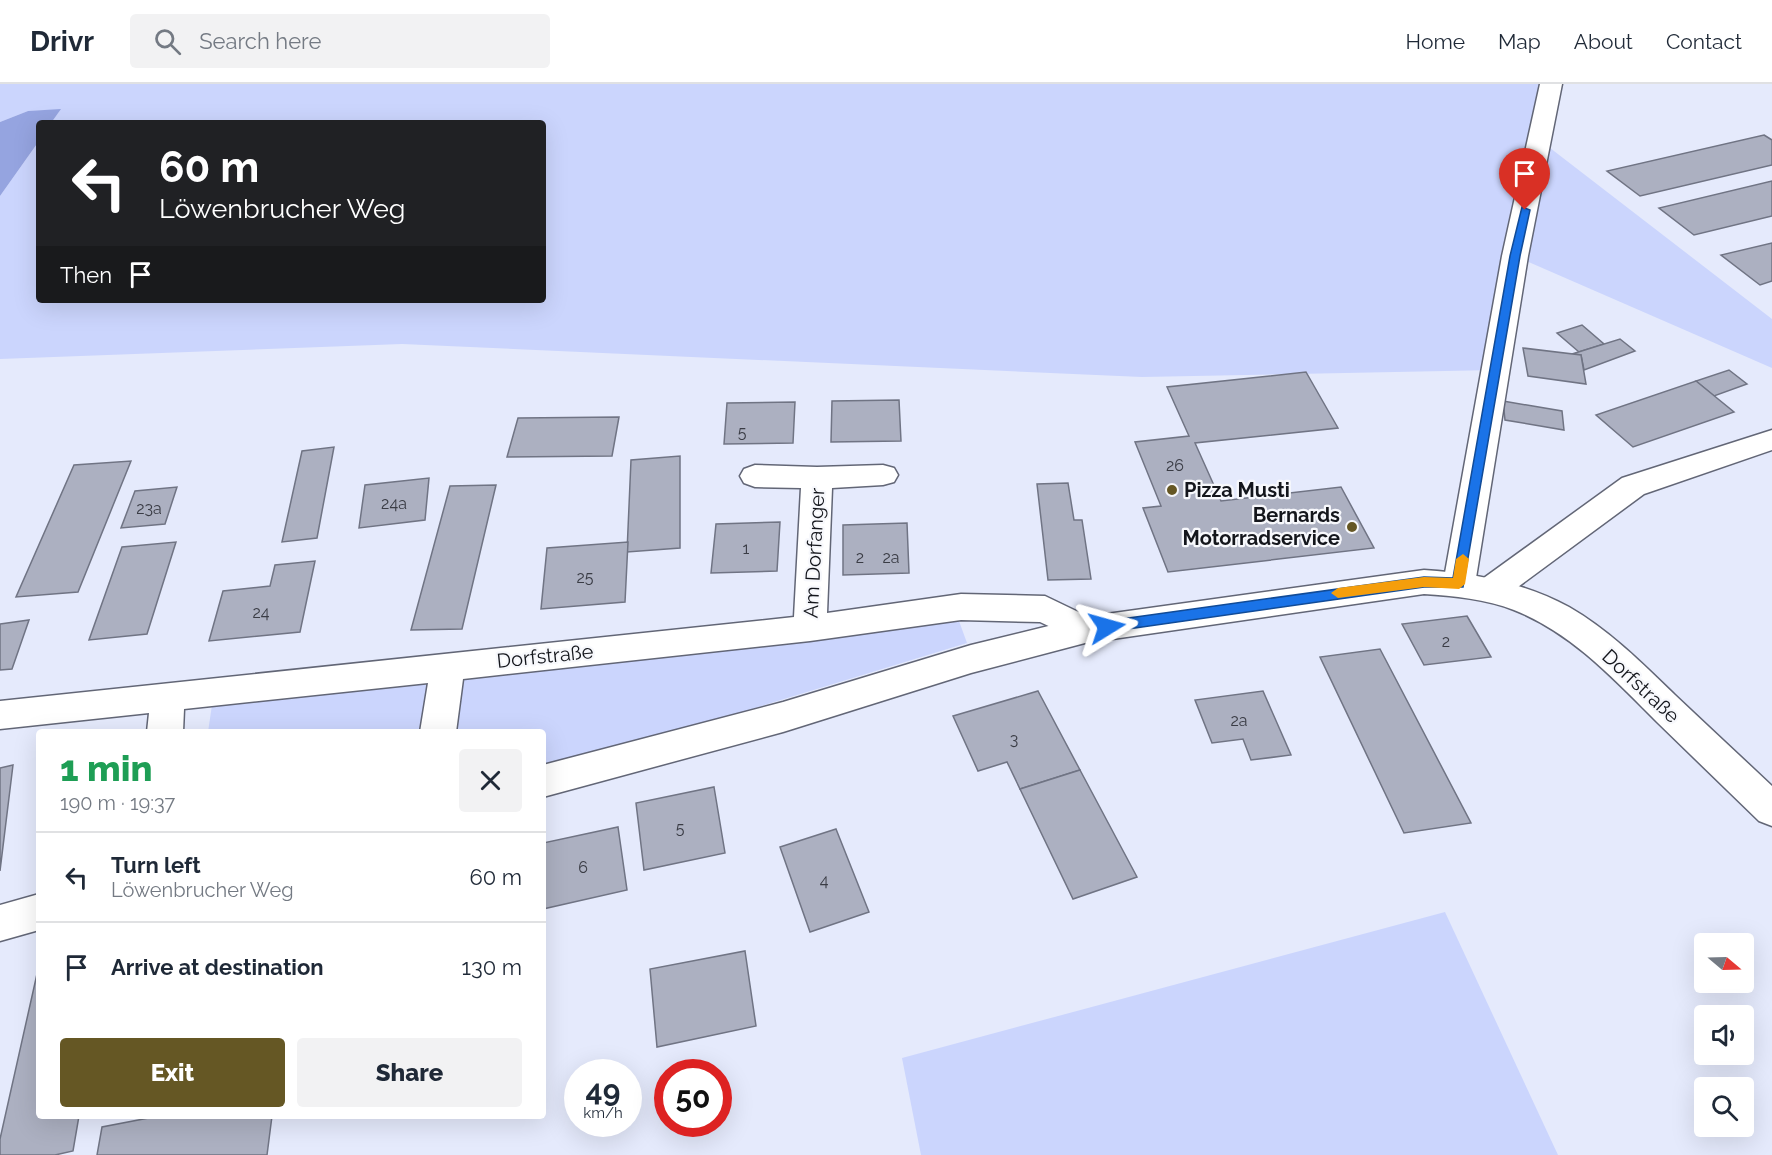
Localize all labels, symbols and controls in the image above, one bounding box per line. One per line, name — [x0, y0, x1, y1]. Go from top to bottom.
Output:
search box — [130, 14, 550, 68]
text: Drivr — [30, 25, 94, 58]
icon: search — [151, 25, 184, 58]
text: Search here — [199, 28, 321, 54]
text: Home — [1406, 29, 1465, 54]
text: Map — [1498, 29, 1541, 54]
text: About — [1574, 29, 1633, 54]
text: Contact — [1666, 29, 1742, 54]
text: 60 m — [159, 143, 259, 192]
icon: left — [60, 144, 138, 222]
pin — [1499, 148, 1550, 210]
icon: arrive — [1508, 157, 1541, 190]
text: Löwenbrucher Weg — [159, 193, 405, 224]
icon: arrive — [124, 258, 157, 291]
text: Then — [60, 262, 112, 288]
house number: 5 — [738, 423, 747, 442]
house number: 26 — [1166, 456, 1184, 475]
place label: Pizza Musti — [1184, 478, 1290, 502]
marker: Pizza Musti — [1165, 483, 1179, 497]
street label: Am Dorfanger — [799, 487, 829, 619]
house number: 24a — [381, 494, 407, 513]
house number: 23a — [136, 499, 162, 518]
place label: Bernards Motorradservice — [1183, 503, 1340, 550]
marker: Bernards Motorradservice — [1345, 520, 1359, 534]
house number: 1 — [743, 539, 750, 558]
house number: 2 — [856, 548, 864, 567]
house number: 2a — [882, 548, 900, 567]
house number: 25 — [576, 568, 594, 587]
position arrow — [1075, 595, 1139, 659]
house number: 24 — [252, 603, 270, 622]
house number: 2 — [1442, 632, 1450, 651]
street label: Dorfstraße — [496, 639, 595, 673]
street label: Dorfstraße — [1597, 644, 1685, 728]
house number: 2a — [1230, 711, 1248, 730]
house number: 3 — [1010, 730, 1018, 749]
text: 1 min — [60, 747, 152, 789]
button: close — [459, 749, 522, 812]
text: 190 m · 19:37 — [60, 791, 175, 815]
house number: 5 — [676, 819, 685, 838]
text: Turn left — [111, 852, 201, 878]
house number: 6 — [578, 858, 588, 877]
icon: left — [60, 861, 93, 894]
text: 60 m — [469, 864, 522, 890]
house number: 4 — [820, 871, 829, 890]
text: Löwenbrucher Weg — [111, 878, 294, 902]
north arrow — [1694, 933, 1754, 993]
map controls — [1694, 933, 1754, 1137]
icon: arrive — [60, 951, 93, 984]
text: Arrive at destination — [111, 954, 324, 980]
text: 130 m — [462, 954, 522, 980]
button: sound — [1694, 1005, 1754, 1065]
button: Exit — [60, 1038, 285, 1107]
button: Share — [297, 1038, 522, 1107]
speed limit sign: 50 — [654, 1059, 732, 1137]
text: 49 — [586, 1073, 620, 1108]
button: search — [1694, 1077, 1754, 1137]
text: km/h — [583, 1104, 623, 1122]

